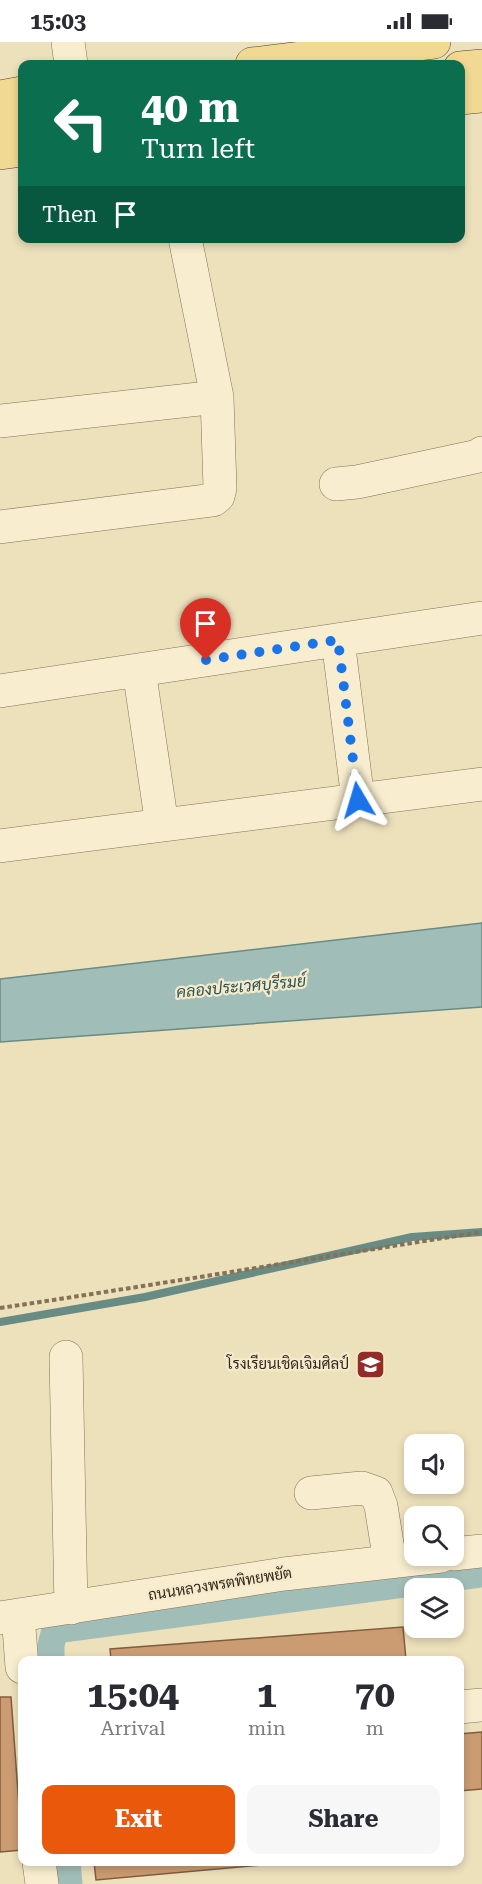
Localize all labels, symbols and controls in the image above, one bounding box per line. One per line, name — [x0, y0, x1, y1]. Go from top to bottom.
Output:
text: 15:03 — [30, 9, 86, 34]
text: 40 m — [141, 83, 239, 132]
icon: left — [42, 84, 120, 162]
text: Turn left — [141, 133, 255, 165]
icon: arrive — [109, 198, 142, 231]
text: Then — [42, 202, 97, 227]
pin — [180, 598, 231, 660]
icon: arrive — [189, 607, 222, 640]
position arrow — [326, 768, 390, 832]
water label: คลองประเวศบุรีรมย์ — [175, 968, 309, 1004]
school or university icon: โรงเรียนเชิดเจิมศิลป์ — [354, 1348, 386, 1380]
place label: โรงเรียนเชิดเจิมศิลป์ — [226, 1354, 349, 1373]
map controls — [404, 1434, 464, 1638]
button: sound — [404, 1434, 464, 1494]
button: search — [404, 1506, 464, 1566]
street label: ถนนหลวงพรตพิทยพยัต — [147, 1564, 293, 1604]
button: layers — [404, 1578, 464, 1638]
text: 15:04 — [87, 1674, 179, 1716]
text: 1 — [257, 1674, 277, 1716]
text: 70 — [355, 1674, 395, 1716]
text: Arrival — [101, 1716, 166, 1740]
text: min — [248, 1716, 286, 1740]
text: m — [366, 1716, 384, 1740]
button: Exit — [42, 1785, 235, 1854]
button: Share — [247, 1785, 440, 1854]

